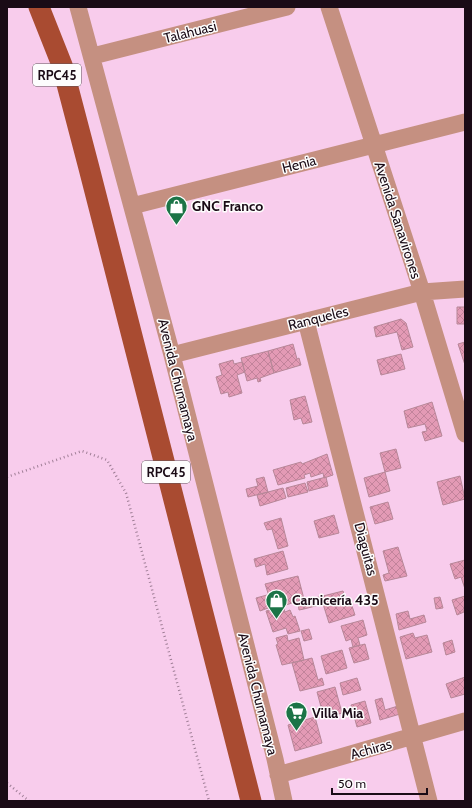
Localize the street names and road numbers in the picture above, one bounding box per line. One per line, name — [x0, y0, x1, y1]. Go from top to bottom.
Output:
street label: Talahuasi — [162, 17, 218, 47]
road number: RPC45 — [33, 64, 81, 86]
street label: Henia — [280, 151, 318, 177]
street label: Avenida Sanavirones — [371, 159, 426, 281]
street label: Ranqueles — [286, 302, 350, 334]
street label: Avenida Chumamaya — [154, 317, 202, 443]
road number: RPC45 — [142, 461, 190, 483]
street label: Diaguitas — [350, 520, 382, 578]
street label: Avenida Chumamaya — [234, 631, 282, 757]
street label: Achiras — [348, 734, 394, 763]

